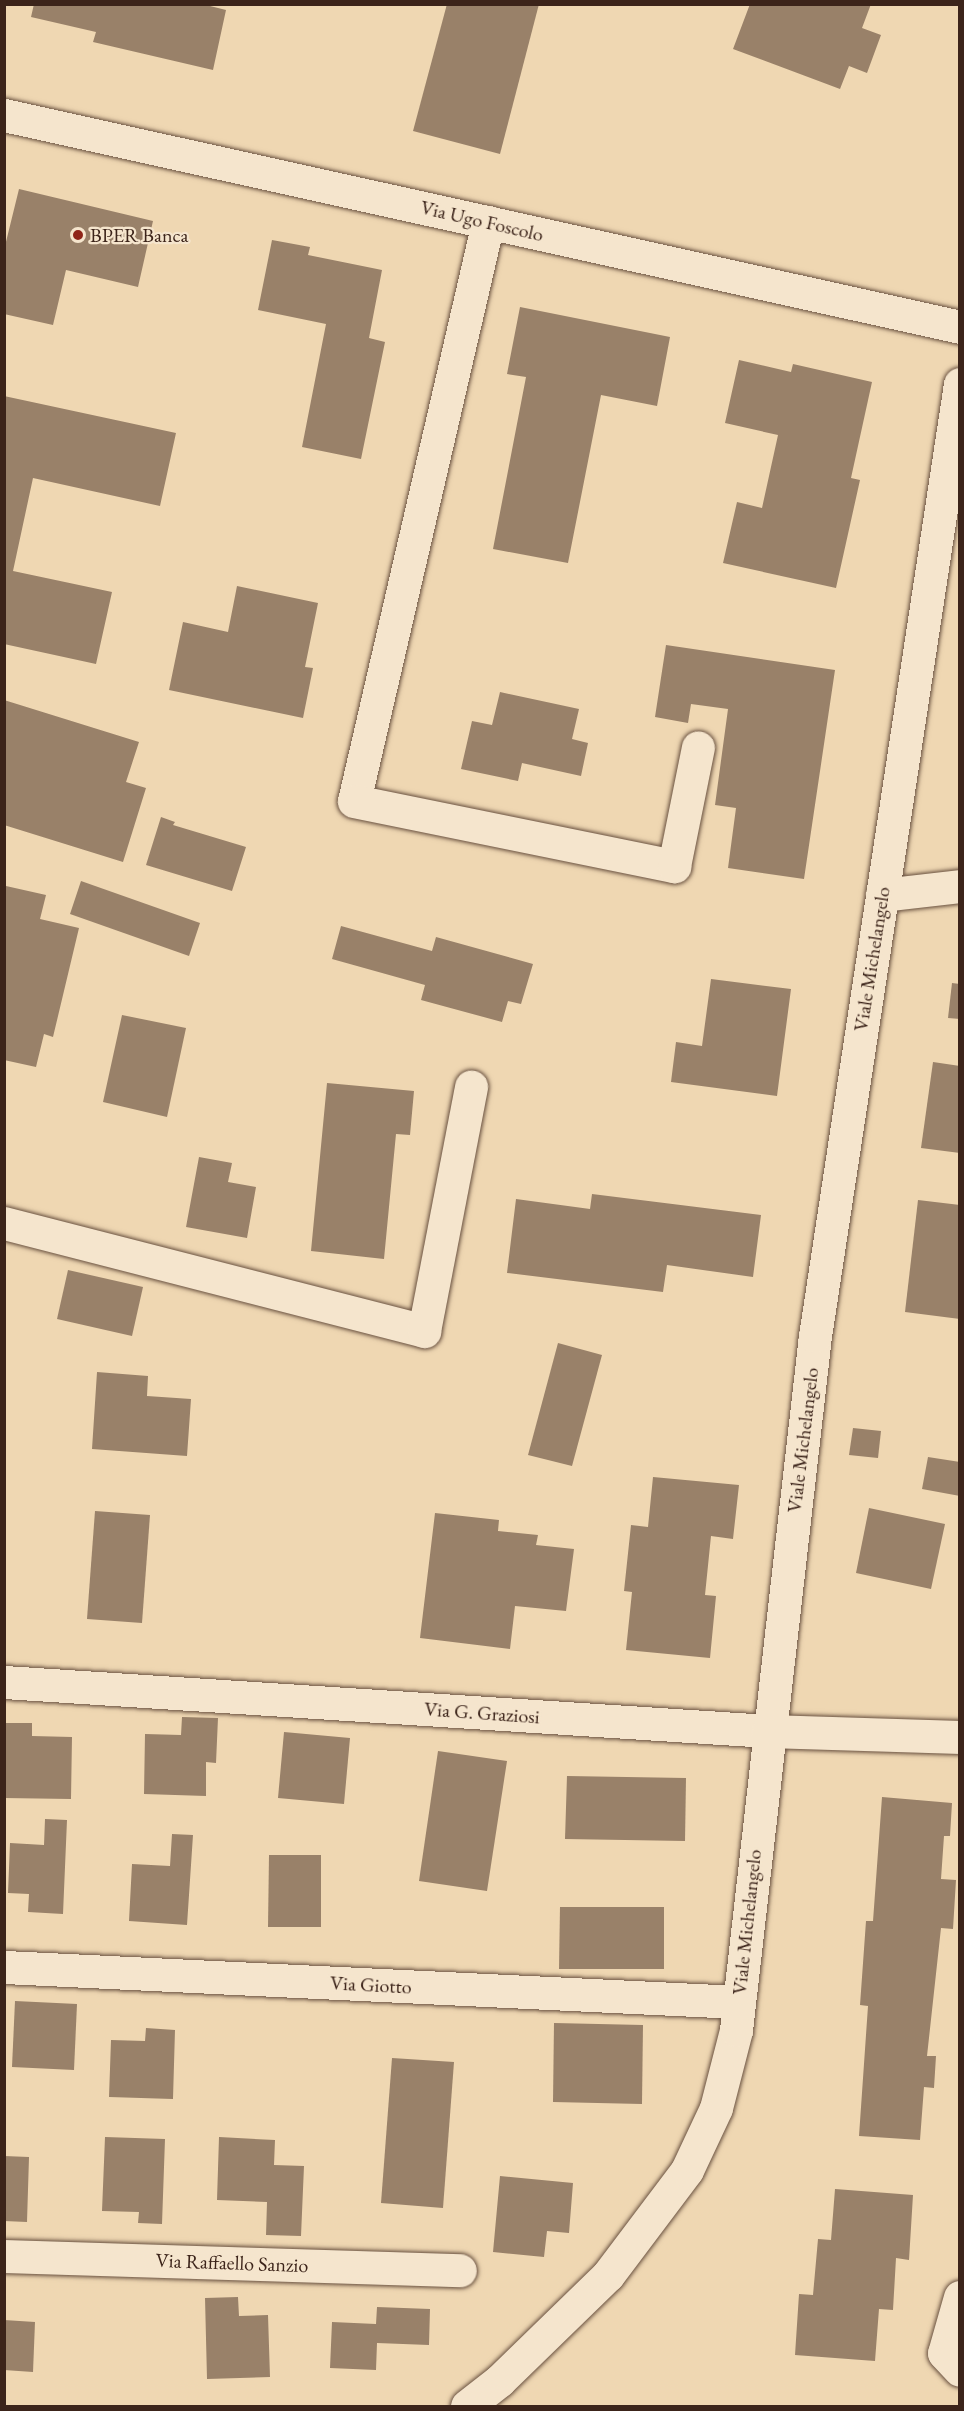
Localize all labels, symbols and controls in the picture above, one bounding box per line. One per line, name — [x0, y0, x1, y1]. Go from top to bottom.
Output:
street label: Via Ugo Foscolo — [418, 195, 546, 247]
place label: BPER Banca — [90, 223, 188, 247]
marker: BPER Banca — [71, 228, 85, 242]
street label: Viale Michelangelo — [849, 885, 895, 1033]
street label: Viale Michelangelo — [782, 1366, 824, 1514]
street label: Via G. Graziosi — [423, 1697, 541, 1729]
street label: Viale Michelangelo — [727, 1848, 767, 1996]
street label: Via Giotto — [330, 1971, 412, 1999]
street label: Via Raffaello Sanzio — [155, 2248, 309, 2278]

